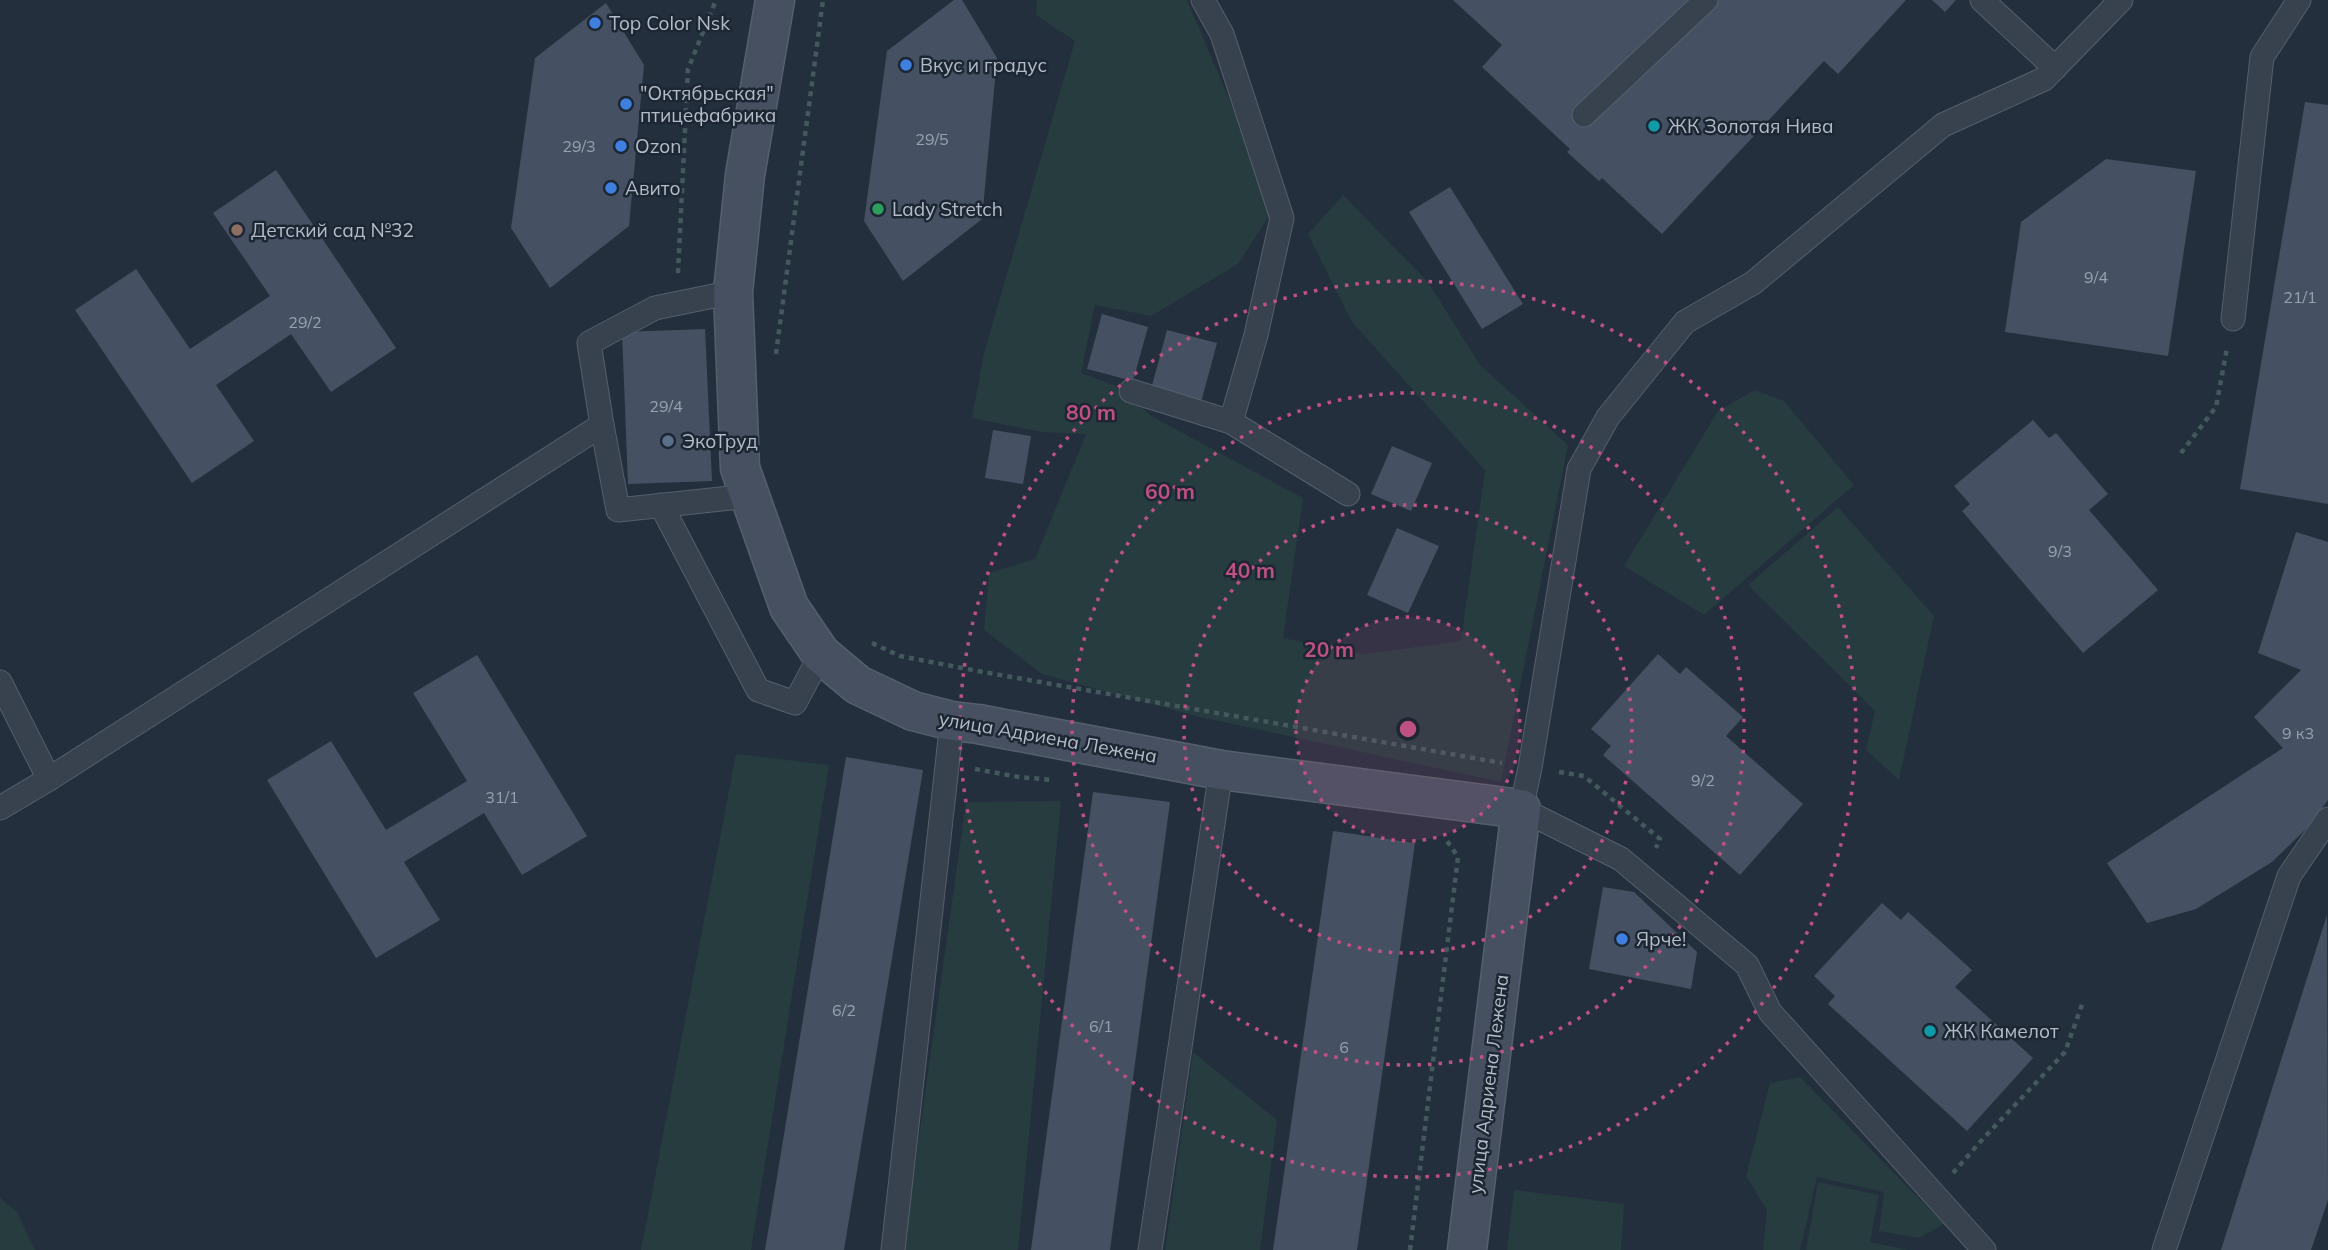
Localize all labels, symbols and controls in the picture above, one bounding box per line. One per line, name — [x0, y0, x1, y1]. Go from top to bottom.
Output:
place label: Top Color Nsk — [609, 11, 730, 35]
marker: Top Color Nsk — [587, 15, 603, 31]
place label: Вкус и градус — [920, 53, 1047, 77]
marker: Вкус и градус — [898, 57, 914, 73]
place label: "Октябрьская" птицефабрика — [640, 81, 776, 127]
marker: "Октябрьская" птицефабрика — [618, 96, 634, 112]
place label: ЖК Золотая Нива — [1668, 114, 1834, 138]
marker: ЖК Золотая Нива — [1646, 118, 1662, 134]
house number: 29/5 — [915, 129, 949, 149]
place label: Ozon — [635, 134, 681, 158]
house number: 29/3 — [562, 136, 596, 156]
marker: Ozon — [613, 138, 629, 154]
place label: Авито — [625, 176, 681, 200]
marker: Авито — [603, 180, 619, 196]
place label: Lady Stretch — [892, 197, 1003, 221]
marker: Lady Stretch — [870, 201, 886, 217]
place label: Детский сад №32 — [251, 218, 414, 242]
marker: Детский сад №32 — [229, 222, 245, 238]
house number: 9/4 — [2084, 267, 2108, 287]
house number: 21/1 — [2283, 287, 2317, 307]
house number: 29/2 — [288, 312, 322, 332]
house number: 29/4 — [649, 396, 683, 416]
text: 80 m — [1066, 399, 1116, 425]
place label: ЭкоТруд — [682, 429, 758, 453]
marker: ЭкоТруд — [660, 433, 676, 449]
text: 60 m — [1145, 478, 1195, 504]
house number: 9/3 — [2048, 541, 2072, 561]
text: 40 m — [1225, 557, 1275, 583]
text: 20 m — [1304, 636, 1354, 662]
street label: улица Адриена Лежена — [937, 706, 1159, 768]
centre of rings — [1396, 717, 1420, 741]
house number: 9 к3 — [2282, 723, 2314, 743]
house number: 9/2 — [1691, 770, 1715, 790]
house number: 31/1 — [485, 787, 519, 807]
place label: Ярче! — [1636, 927, 1686, 951]
marker: Ярче! — [1614, 931, 1630, 947]
street label: улица Адриена Лежена — [1463, 973, 1513, 1195]
house number: 6/2 — [832, 1000, 856, 1020]
house number: 6/1 — [1089, 1016, 1113, 1036]
place label: ЖК Камелот — [1944, 1019, 2059, 1043]
marker: ЖК Камелот — [1922, 1023, 1938, 1039]
house number: 6 — [1339, 1037, 1349, 1057]

